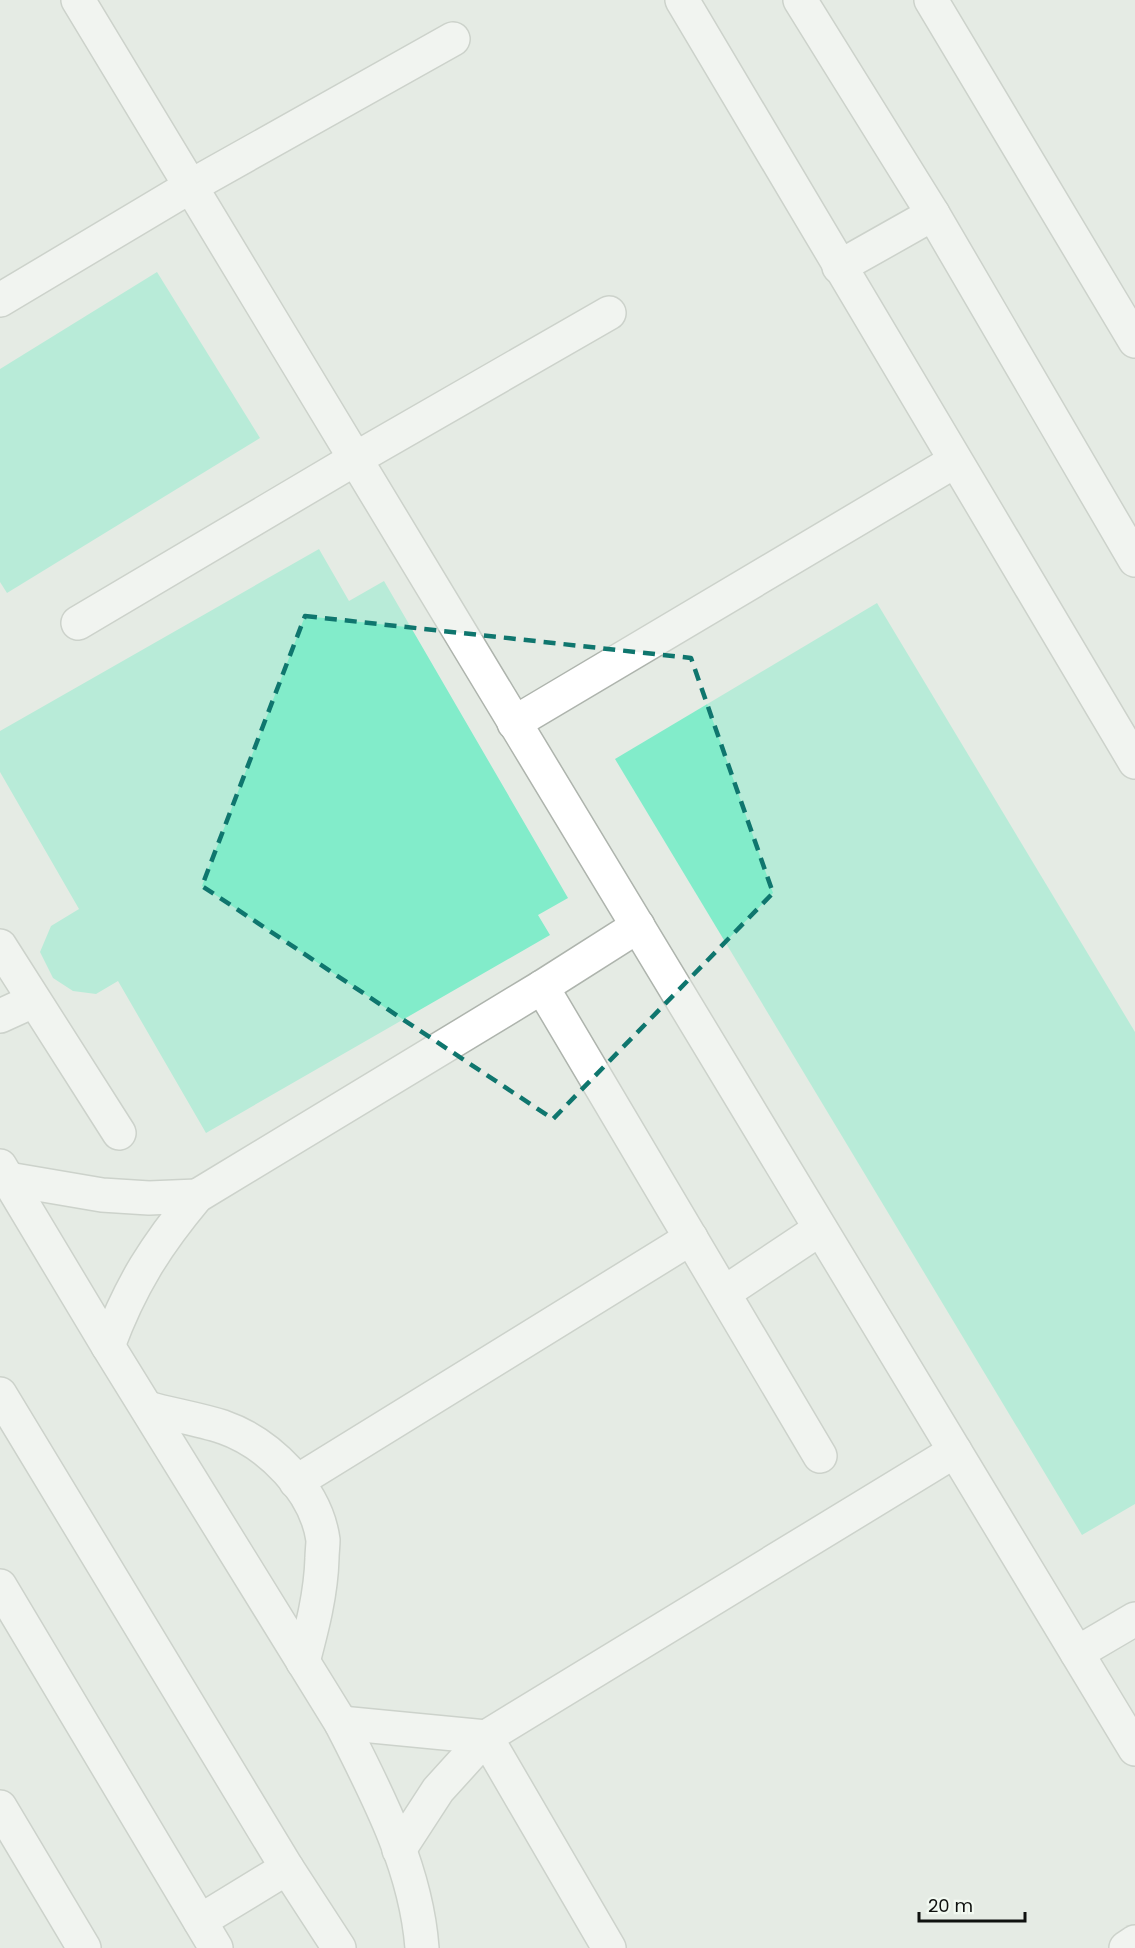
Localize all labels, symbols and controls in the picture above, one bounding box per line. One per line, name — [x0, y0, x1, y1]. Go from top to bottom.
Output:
scale bar — [919, 1885, 1026, 1923]
text: 20 m — [928, 1893, 973, 1918]

